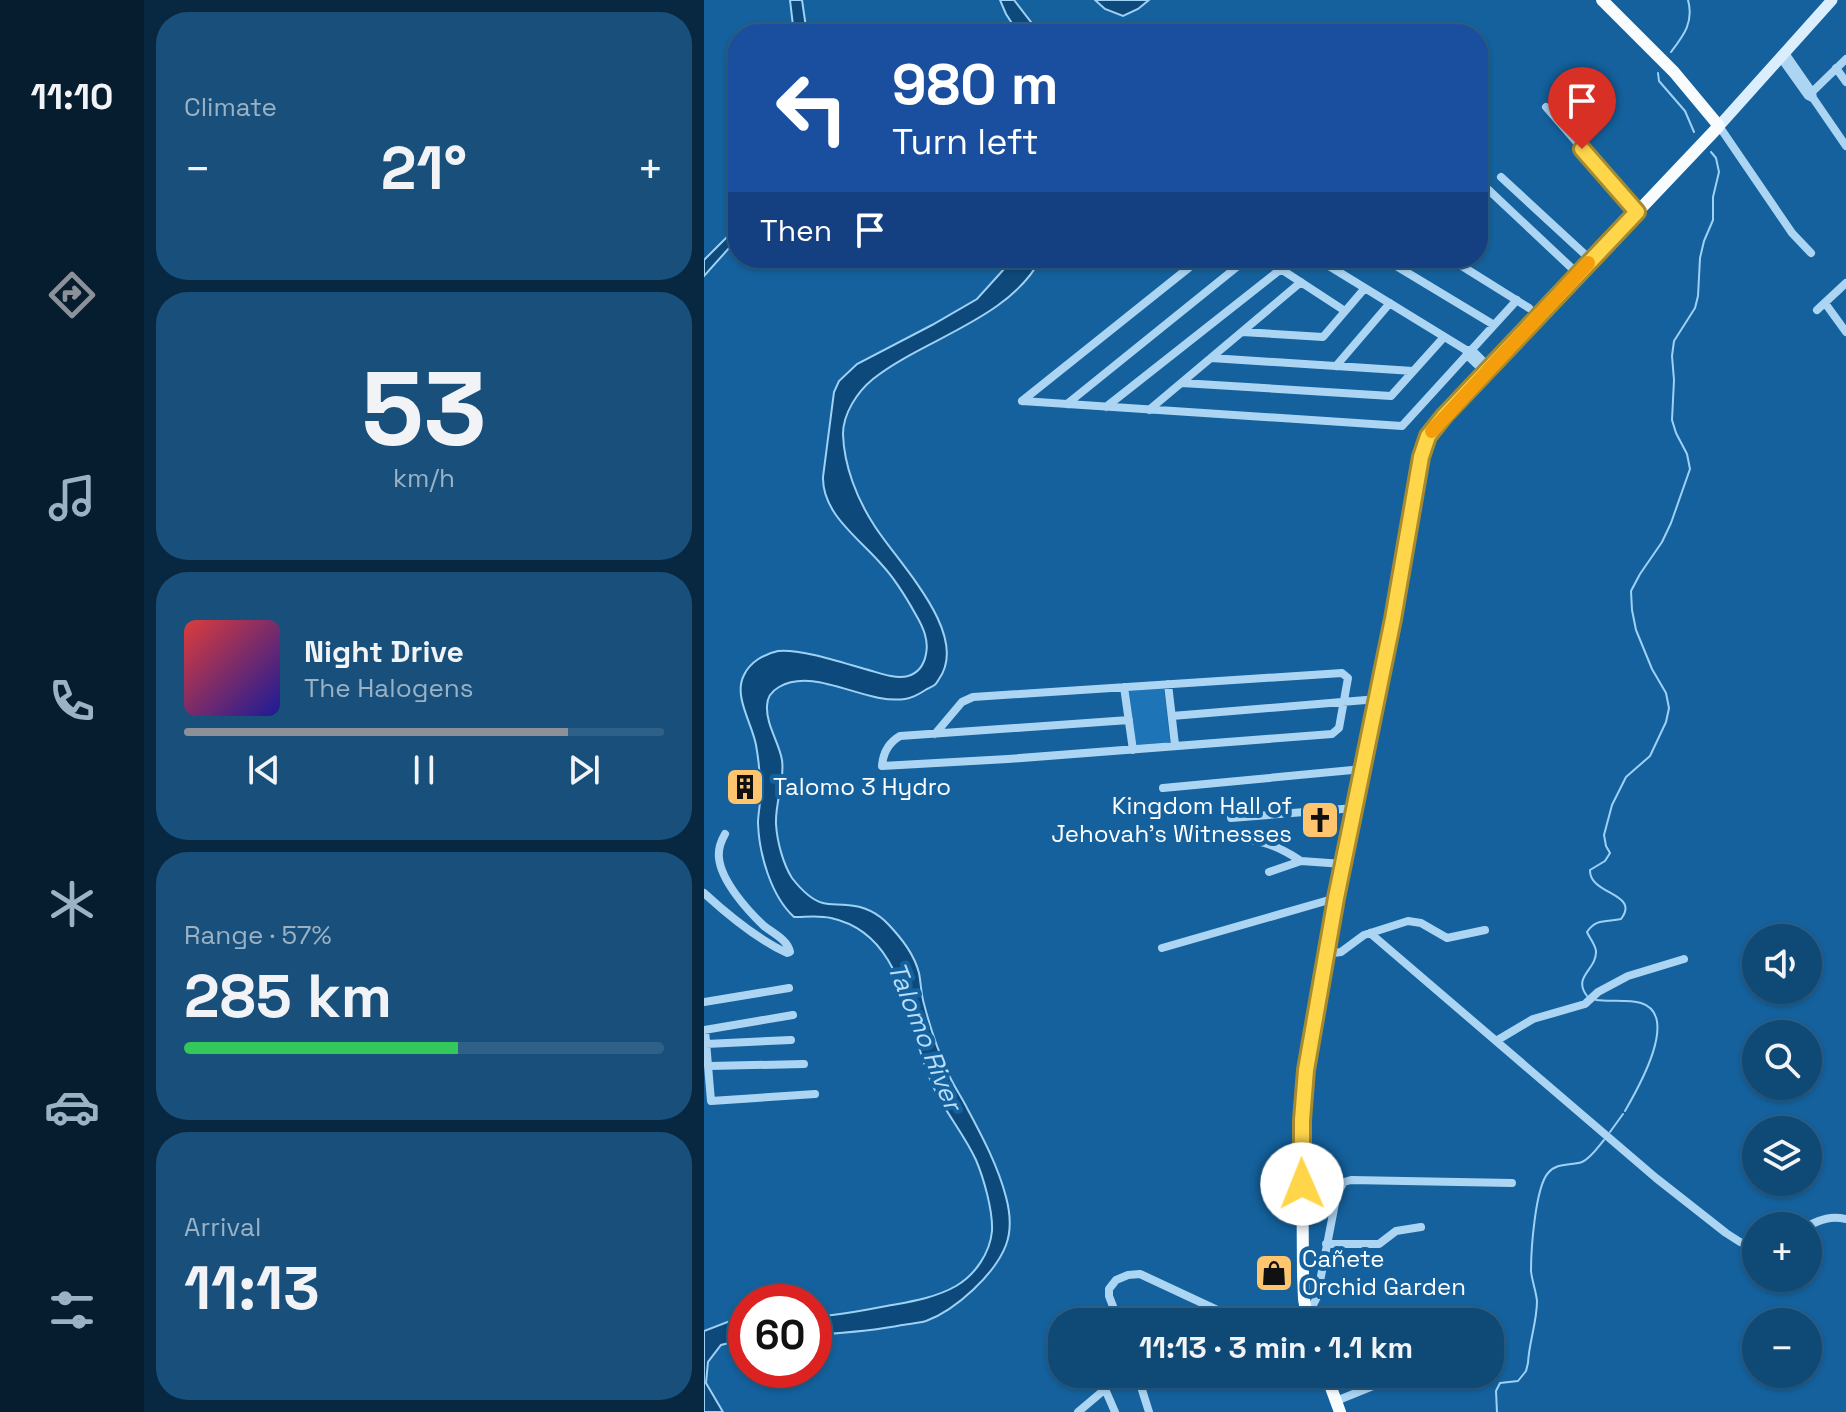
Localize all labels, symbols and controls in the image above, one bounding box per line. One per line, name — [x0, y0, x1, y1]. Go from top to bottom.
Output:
text: 980 m — [892, 49, 1059, 120]
icon: left — [760, 56, 864, 160]
pin — [1548, 67, 1616, 149]
text: 11:10 — [31, 74, 113, 120]
icon: arrive — [1560, 79, 1604, 123]
text: Climate — [184, 90, 277, 124]
text: Turn left — [892, 119, 1039, 165]
text: 21° — [381, 130, 467, 207]
text: − — [184, 141, 211, 197]
text: + — [637, 141, 664, 197]
icon: arrive — [848, 208, 892, 252]
text: Then — [760, 211, 832, 250]
icon: directions — [44, 267, 100, 323]
text: 53 — [361, 343, 487, 475]
text: km/h — [393, 461, 455, 495]
icon: music — [44, 470, 100, 526]
text: Night Drive — [304, 632, 464, 671]
text: The Halogens — [304, 671, 473, 705]
icon: phone — [44, 673, 100, 729]
icon: previous — [242, 748, 286, 792]
icon: pause — [402, 748, 446, 792]
icon: next — [562, 748, 606, 792]
building icon: Talomo 3 Hydro — [724, 766, 766, 808]
place label: Talomo 3 Hydro — [773, 771, 951, 802]
place label: Kingdom Hall of Jehovah's Witnesses — [1051, 790, 1292, 849]
church icon: Kingdom Hall of Jehovah's Witnesses — [1299, 799, 1341, 841]
icon: climate — [44, 876, 100, 932]
text: Range · 57% — [184, 918, 332, 952]
map controls — [1742, 924, 1822, 1388]
button: sound — [1742, 924, 1822, 1004]
water label: Talomo River — [880, 957, 971, 1118]
text: 285 km — [184, 958, 392, 1035]
button: search — [1742, 1020, 1822, 1100]
icon: car — [44, 1079, 100, 1135]
button: layers — [1742, 1116, 1822, 1196]
position arrow — [1260, 1142, 1344, 1226]
text: Arrival — [184, 1210, 261, 1244]
button: + — [1742, 1212, 1822, 1292]
place label: Cañete Orchid Garden — [1302, 1243, 1466, 1302]
text: 11:13 — [184, 1250, 320, 1327]
shop icon: Cañete Orchid Garden — [1253, 1252, 1295, 1294]
icon: filters — [44, 1282, 100, 1338]
speed limit sign: 60 — [728, 1284, 832, 1388]
button: − — [1742, 1308, 1822, 1388]
text: 11:13 · 3 min · 1.1 km — [1139, 1328, 1413, 1367]

